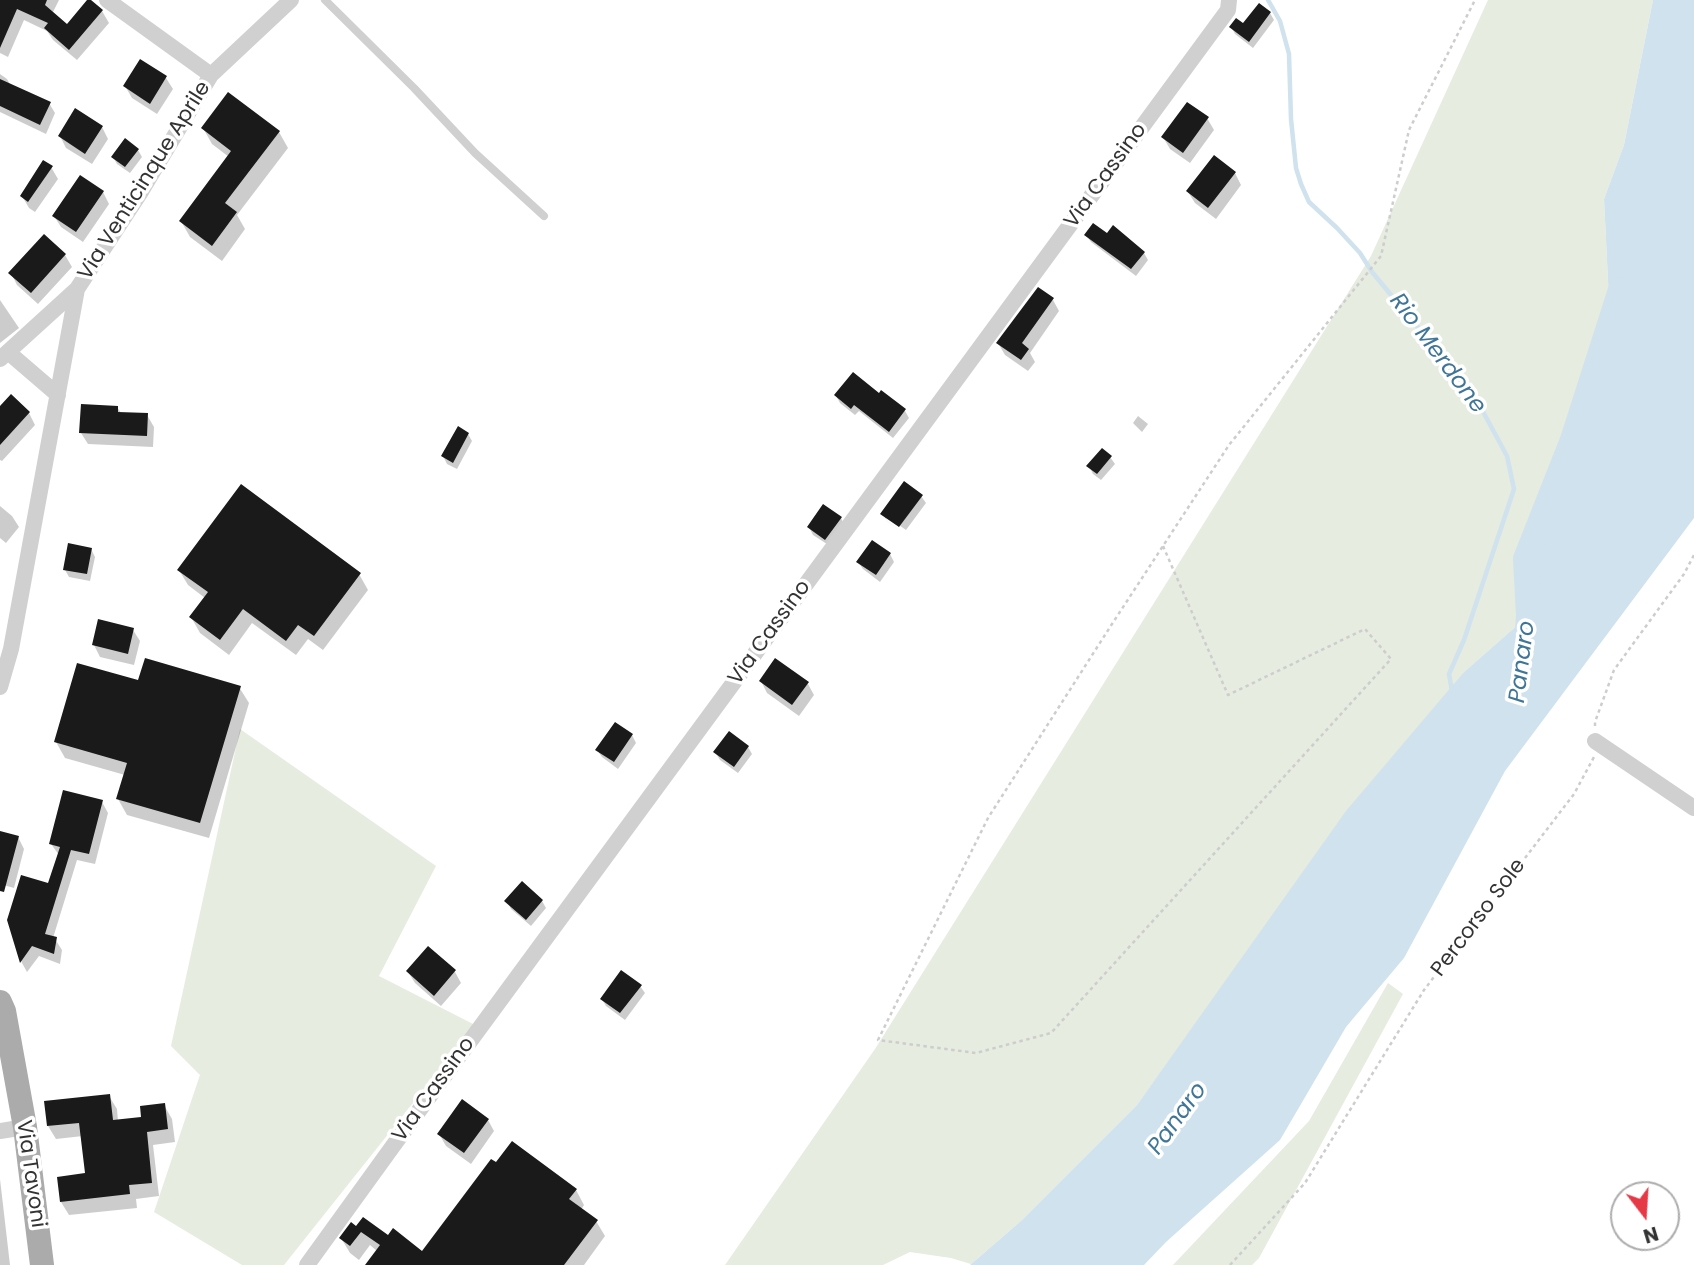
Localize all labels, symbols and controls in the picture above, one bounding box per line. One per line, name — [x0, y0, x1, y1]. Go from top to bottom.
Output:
street label: Via Venticinque Aprile — [73, 77, 217, 285]
street label: Via Cassino — [1059, 119, 1153, 233]
water label: Rio Merdone — [1383, 289, 1491, 419]
street label: Via Cassino — [723, 576, 817, 690]
water label: Panaro — [1504, 619, 1542, 705]
street label: Percorso Sole — [1427, 854, 1531, 982]
street label: Via Cassino — [387, 1033, 481, 1147]
water label: Panaro — [1143, 1078, 1213, 1160]
street label: Via Tavoni — [10, 1119, 50, 1229]
north arrow — [1610, 1181, 1680, 1251]
text: N — [1640, 1220, 1661, 1250]

